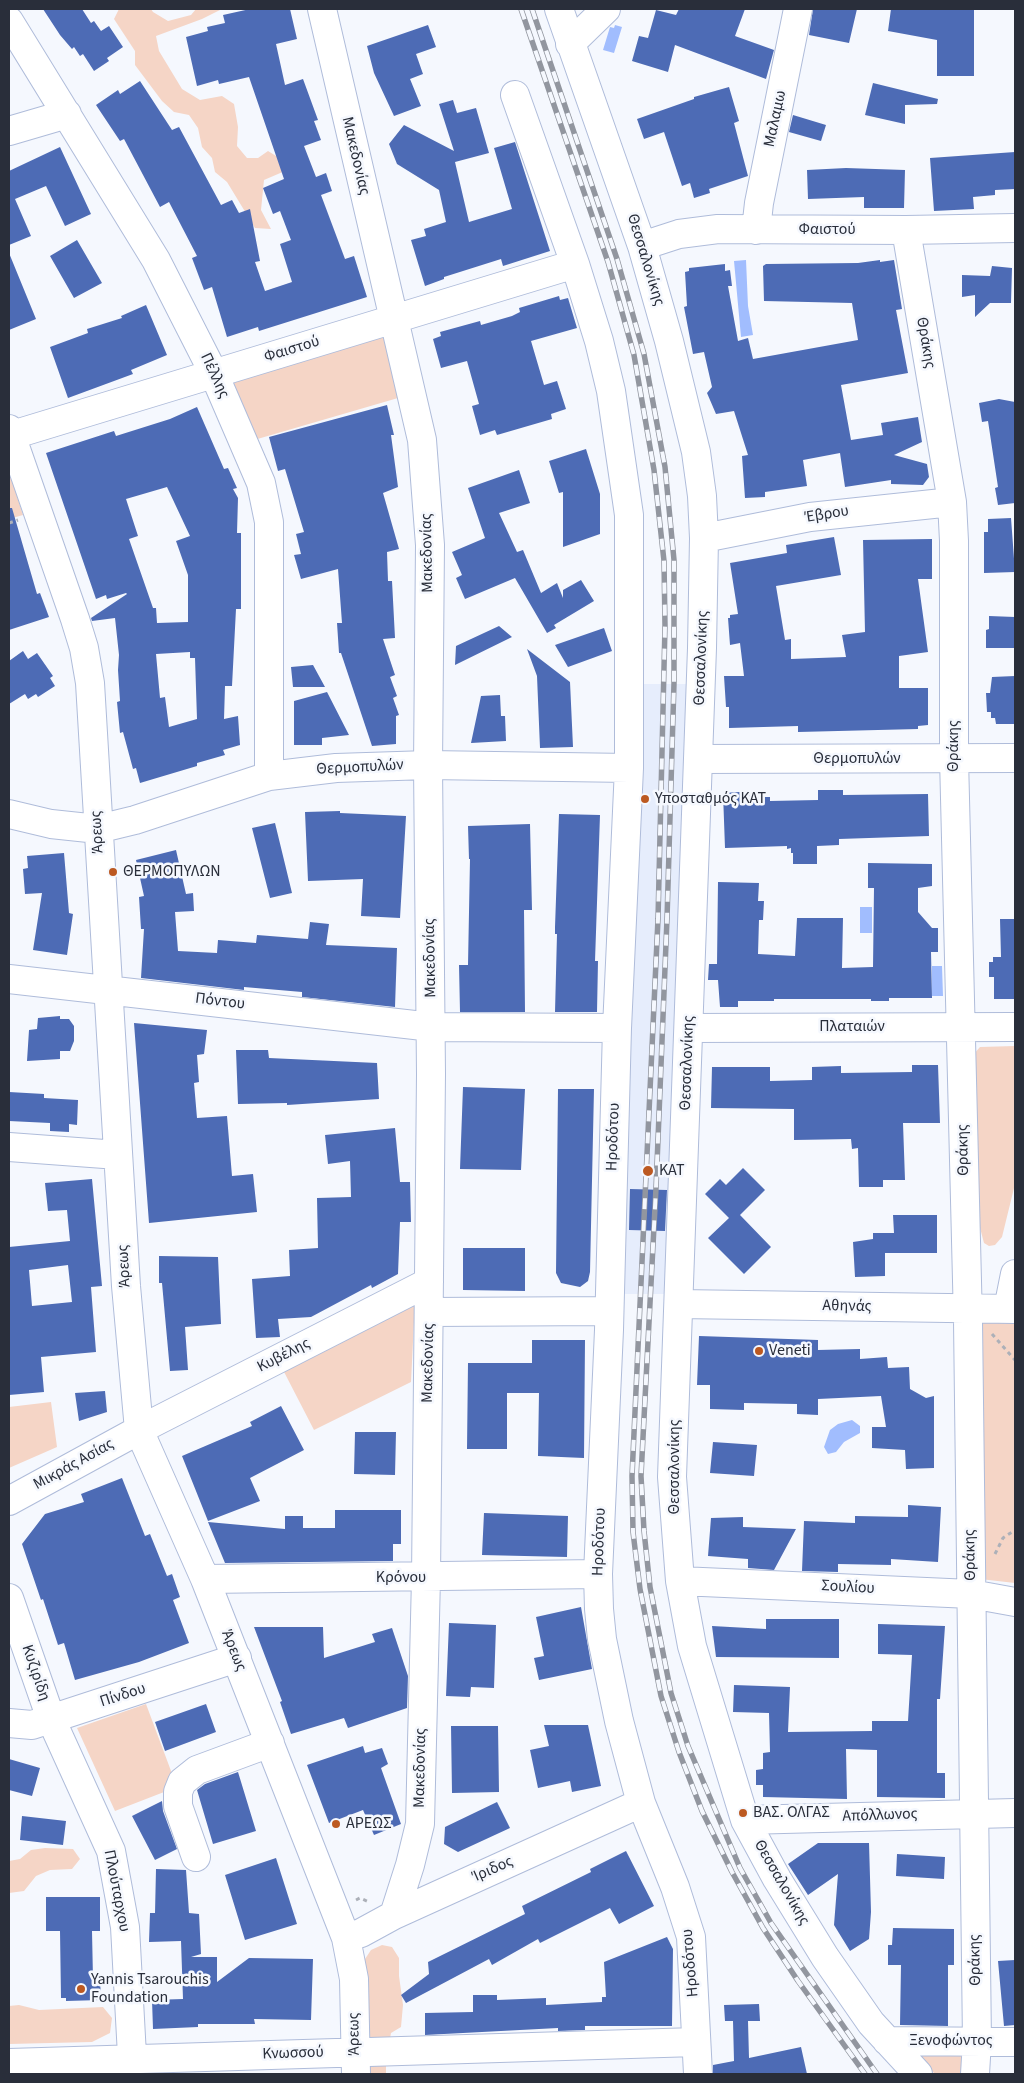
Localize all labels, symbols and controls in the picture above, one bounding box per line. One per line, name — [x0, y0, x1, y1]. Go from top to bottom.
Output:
street label: Μαλαμω — [761, 89, 791, 149]
street label: Μακεδονίας — [337, 115, 373, 197]
street label: Θεσσαλονίκης — [622, 212, 668, 308]
street label: Φαιστού — [798, 220, 856, 240]
street label: Θράκης — [911, 316, 939, 370]
street label: Φαιστού — [262, 332, 322, 368]
street label: Πέλλης — [195, 350, 233, 402]
street label: Έβρου — [804, 502, 850, 528]
street label: Μακεδονίας — [418, 513, 438, 593]
street label: Θεσσαλονίκης — [691, 610, 713, 706]
street label: Θράκης — [944, 720, 964, 772]
street label: Θερμοπυλών — [813, 749, 901, 769]
street label: Θερμοπυλών — [316, 756, 404, 780]
place label: Υποσταθμός ΚΑΤ — [655, 789, 766, 809]
marker: Υποσταθμός ΚΑΤ — [639, 793, 651, 805]
street label: Άρεως — [87, 810, 109, 854]
place label: ΘΕΡΜΟΠΥΛΩΝ — [123, 862, 221, 882]
marker: ΘΕΡΜΟΠΥΛΩΝ — [107, 866, 119, 878]
street label: Μακεδονίας — [421, 918, 441, 998]
street label: Πόντου — [194, 989, 246, 1015]
street label: Θεσσαλονίκης — [677, 1015, 699, 1111]
street label: Πλαταιών — [819, 1017, 885, 1037]
street label: Ηροδότου — [603, 1102, 625, 1172]
street label: Θράκης — [954, 1124, 974, 1176]
place label: KAT — [659, 1161, 684, 1181]
marker: KAT — [641, 1164, 655, 1178]
street label: Άρεως — [114, 1244, 136, 1288]
street label: Αθηνάς — [822, 1297, 872, 1317]
street label: Μακεδονίας — [419, 1323, 439, 1403]
street label: Κυβέλης — [254, 1335, 314, 1377]
place label: Veneti — [769, 1341, 811, 1361]
marker: Veneti — [753, 1345, 765, 1357]
street label: Θεσσαλονίκης — [665, 1419, 685, 1515]
street label: Μικράς Ασίας — [30, 1435, 118, 1495]
street label: Ηροδότου — [589, 1507, 611, 1577]
street label: Θράκης — [961, 1529, 981, 1581]
street label: Κρόνου — [376, 1568, 426, 1588]
street label: Σουλίου — [821, 1577, 875, 1599]
street label: Άρεως — [216, 1627, 250, 1675]
street label: Κυζιρίδη — [16, 1642, 54, 1704]
street label: Πίνδου — [98, 1680, 148, 1712]
street label: Μακεδονίας — [411, 1728, 431, 1808]
place label: ΒΑΣ. ΟΛΓΑΣ — [753, 1803, 830, 1823]
street label: Απόλλωνος — [842, 1805, 918, 1827]
marker: ΒΑΣ. ΟΛΓΑΣ — [737, 1807, 749, 1819]
place label: ΑΡΕΩΣ — [346, 1814, 392, 1834]
marker: ΑΡΕΩΣ — [330, 1818, 342, 1830]
street label: Θεσσαλονίκης — [749, 1837, 813, 1929]
street label: Πλούταρχου — [99, 1848, 133, 1934]
street label: Ίριδος — [470, 1853, 516, 1887]
street label: Ηροδότου — [678, 1928, 704, 1998]
street label: Θράκης — [966, 1934, 986, 1986]
place label: Yannis Tsarouchis Foundation — [91, 1970, 209, 2008]
marker: Yannis Tsarouchis Foundation — [75, 1983, 87, 1995]
street label: Άρεως — [345, 2012, 365, 2056]
street label: Ξενοφώντος — [909, 2031, 993, 2051]
street label: Κνωσσού — [262, 2043, 324, 2065]

